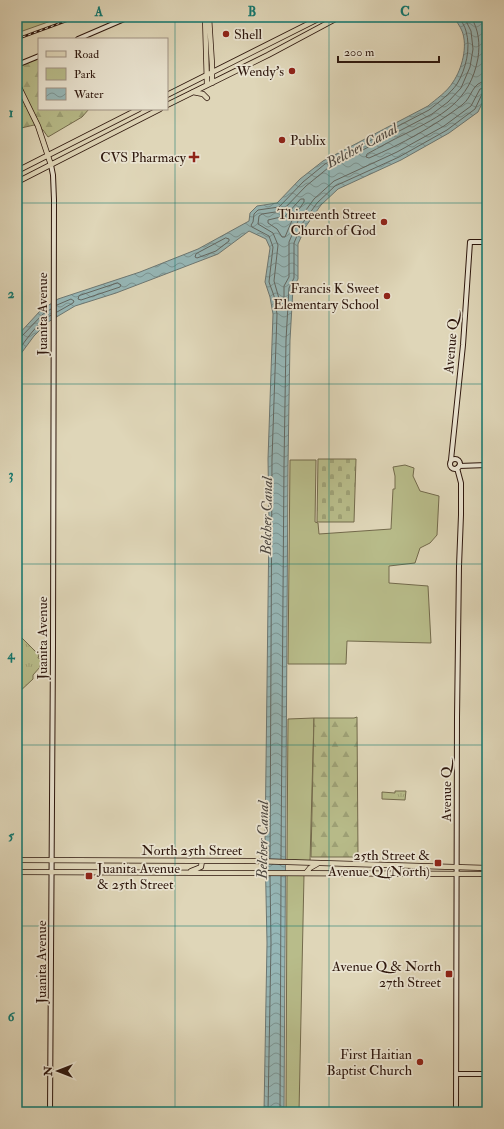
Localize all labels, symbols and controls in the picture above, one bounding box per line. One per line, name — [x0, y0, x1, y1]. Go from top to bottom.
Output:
text: A — [94, 4, 104, 20]
text: B — [248, 4, 256, 20]
text: C — [400, 4, 410, 20]
place label: Shell — [234, 26, 263, 43]
marker: Shell — [221, 29, 231, 39]
legend — [38, 38, 168, 110]
scale bar — [338, 38, 439, 64]
text: 200 m — [344, 45, 375, 60]
text: Road — [74, 47, 99, 62]
place label: Wendy's — [235, 63, 284, 81]
marker: Wendy's — [287, 66, 297, 76]
text: Park — [74, 67, 96, 82]
text: Water — [73, 87, 104, 102]
text: 1 — [9, 105, 14, 121]
water label: Belcher Canal — [322, 119, 402, 173]
place label: Publix — [290, 132, 326, 149]
marker: Publix — [277, 135, 287, 145]
place label: CVS Pharmacy — [100, 149, 187, 167]
marker: CVS Pharmacy — [189, 152, 199, 162]
place label: Thirteenth Street Church of God — [277, 206, 376, 239]
marker: Thirteenth Street Church of God — [379, 217, 389, 227]
street label: Juanita Avenue — [34, 272, 51, 357]
place label: Francis K Sweet Elementary School — [273, 280, 379, 314]
text: 2 — [8, 286, 15, 302]
marker: Francis K Sweet Elementary School — [382, 291, 392, 301]
street label: Avenue Q — [440, 309, 463, 375]
text: 3 — [9, 467, 14, 483]
water label: Belcher Canal — [257, 475, 277, 556]
street label: Juanita Avenue — [34, 596, 51, 681]
text: 4 — [6, 647, 15, 663]
street label: Avenue Q — [438, 757, 455, 823]
water label: Belcher Canal — [253, 799, 273, 880]
text: 5 — [8, 828, 14, 844]
street label: North 25th Street — [142, 842, 243, 859]
place label: 25th Street & Avenue Q (North) — [327, 847, 430, 880]
marker: 25th Street & Avenue Q (North) — [433, 858, 443, 868]
place label: Juanita Avenue & 25th Street — [96, 860, 180, 893]
marker: Juanita Avenue & 25th Street — [84, 871, 94, 881]
street label: Juanita Avenue — [33, 920, 50, 1005]
place label: Avenue Q & North 27th Street — [331, 958, 442, 991]
marker: Avenue Q & North 27th Street — [444, 969, 454, 979]
text: 6 — [8, 1009, 16, 1025]
place label: First Haitian Baptist Church — [327, 1046, 413, 1080]
north arrow — [38, 1051, 78, 1091]
marker: First Haitian Baptist Church — [415, 1057, 425, 1067]
text: N — [42, 1065, 55, 1077]

